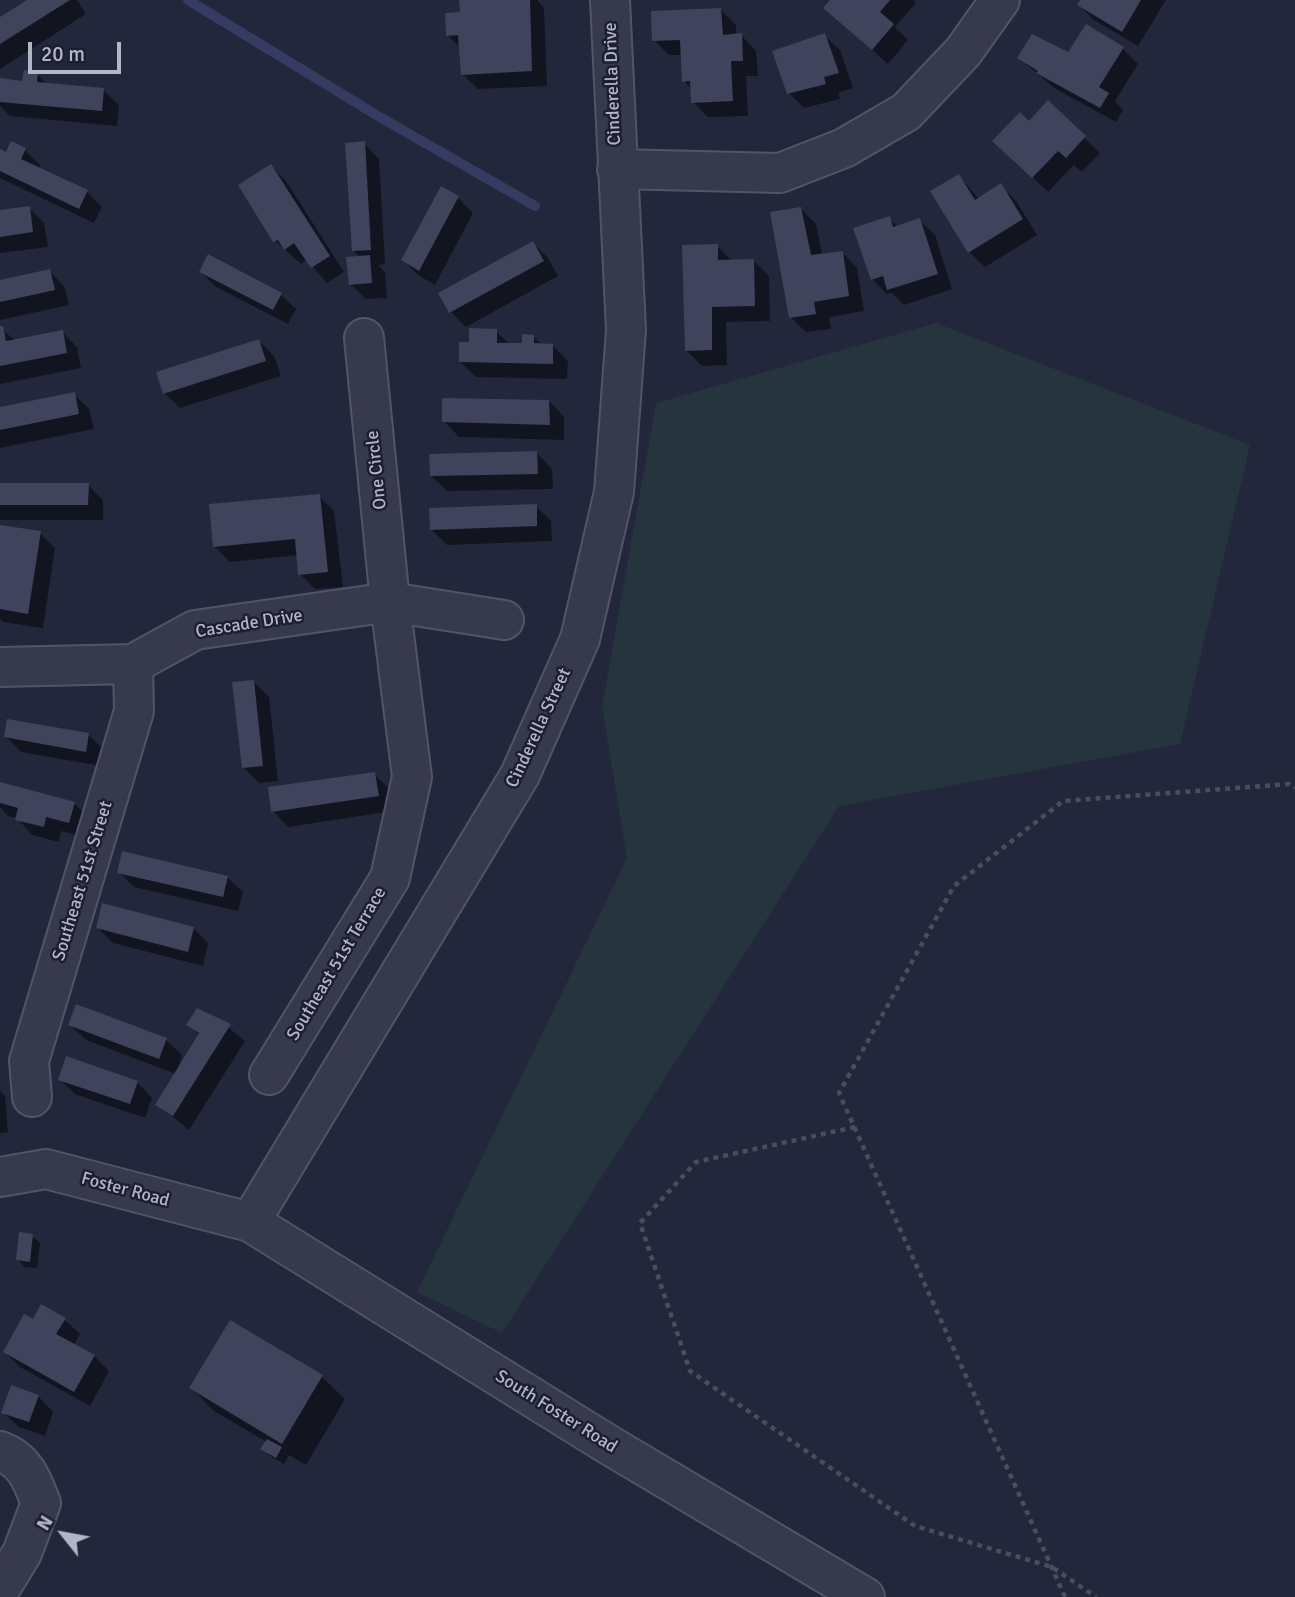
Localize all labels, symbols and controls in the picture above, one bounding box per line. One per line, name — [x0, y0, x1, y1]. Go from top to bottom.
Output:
street label: Cinderella Drive — [600, 22, 626, 146]
scale bar — [32, 28, 124, 72]
text: 20 m — [41, 41, 85, 67]
street label: One Circle — [362, 429, 392, 511]
street label: Cascade Drive — [194, 605, 304, 643]
street label: Cinderella Street — [502, 665, 576, 791]
street label: Southeast 51st Street — [48, 798, 118, 964]
street label: Southeast 51st Terrace — [283, 883, 391, 1045]
street label: Foster Road — [79, 1168, 171, 1212]
street label: South Foster Road — [491, 1366, 621, 1458]
north arrow — [28, 1499, 98, 1569]
text: N — [31, 1511, 59, 1535]

